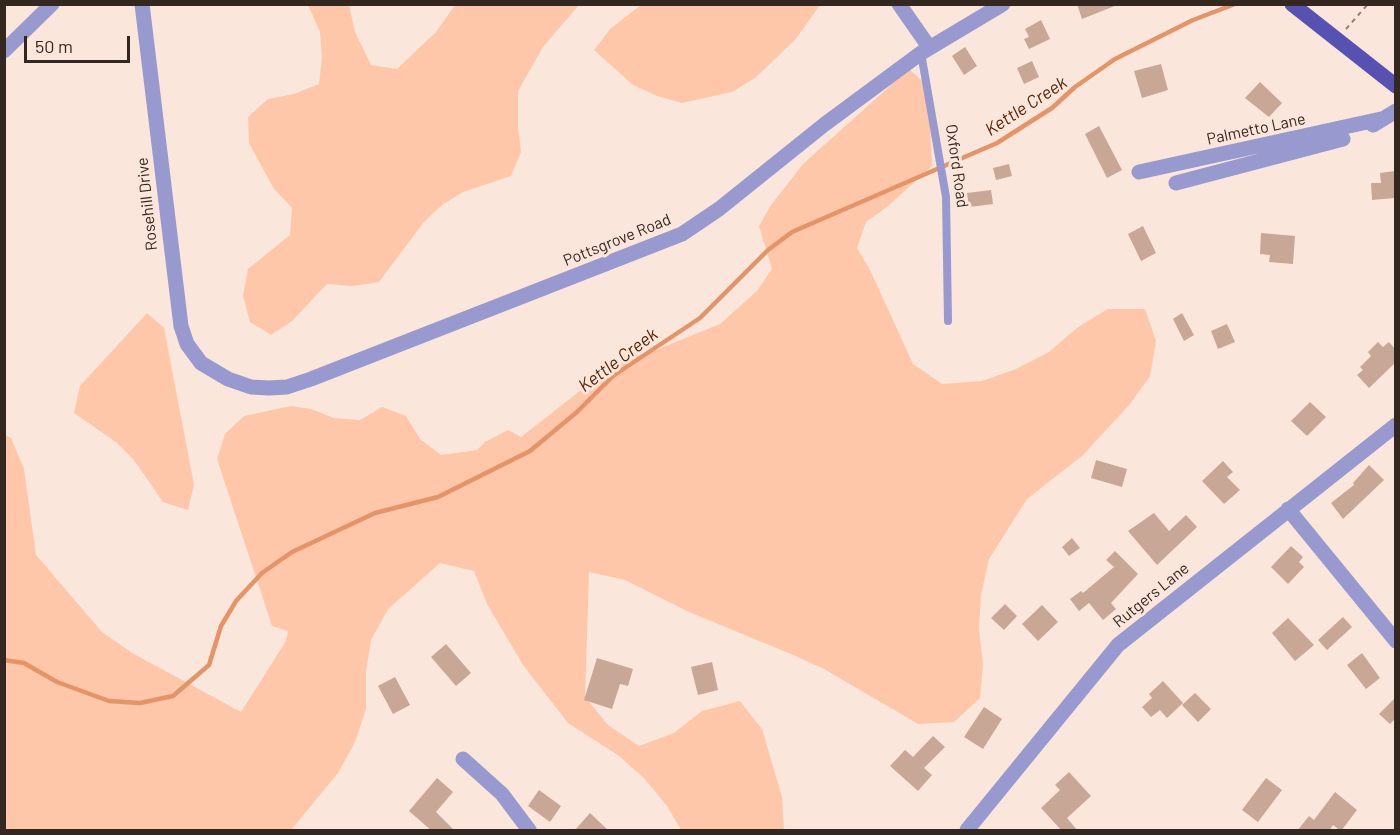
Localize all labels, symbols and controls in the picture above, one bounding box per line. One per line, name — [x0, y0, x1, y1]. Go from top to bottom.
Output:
scale bar — [27, 24, 134, 62]
text: 50 m — [35, 35, 73, 57]
water label: Kettle Creek — [981, 72, 1071, 140]
street label: Palmetto Lane — [1205, 109, 1307, 149]
street label: Oxford Road — [942, 123, 972, 209]
street label: Rosehill Drive — [133, 156, 161, 252]
street label: Pottsgrove Road — [560, 210, 674, 270]
water label: Kettle Creek — [574, 323, 662, 397]
street label: Rutgers Lane — [1109, 559, 1193, 631]

